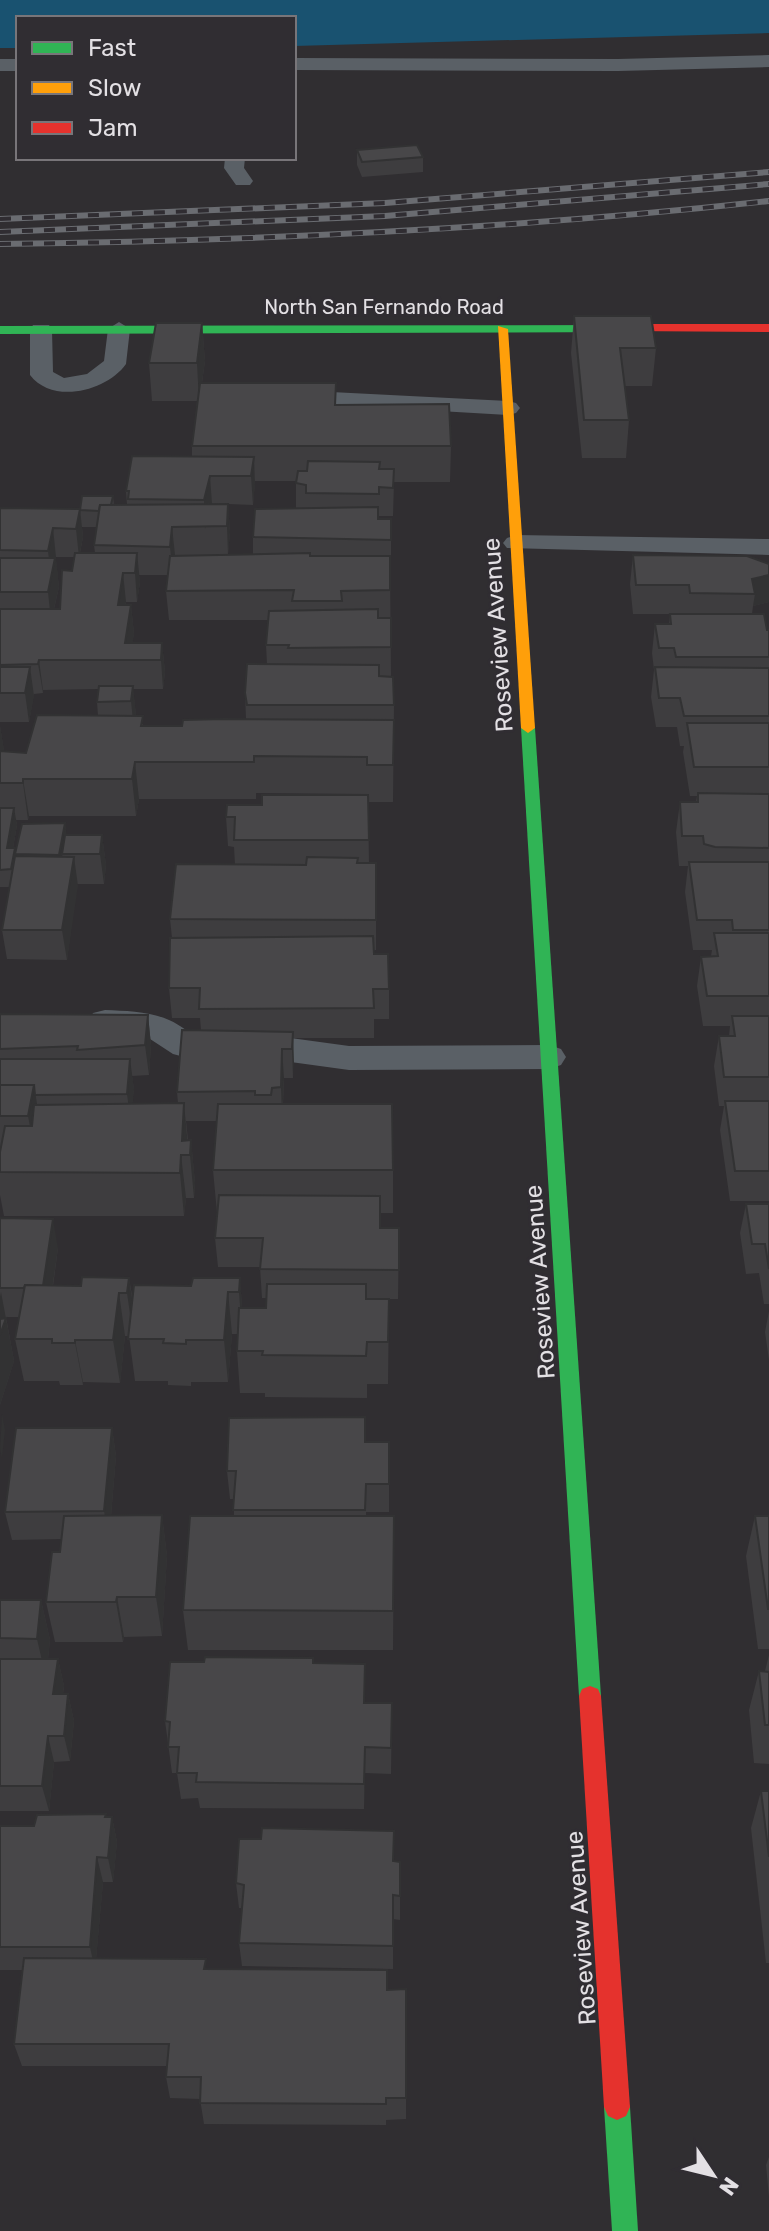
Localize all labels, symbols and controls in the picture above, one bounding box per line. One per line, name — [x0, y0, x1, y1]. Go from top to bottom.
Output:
legend — [16, 16, 296, 160]
text: Fast — [88, 34, 136, 62]
text: Slow — [88, 74, 141, 102]
text: Jam — [88, 114, 138, 142]
street label: North San Fernando Road — [264, 295, 504, 319]
street label: Roseview Avenue — [477, 537, 519, 733]
street label: Roseview Avenue — [519, 1184, 561, 1380]
street label: Roseview Avenue — [560, 1830, 602, 2026]
north arrow — [673, 2135, 753, 2215]
text: N — [713, 2172, 745, 2200]

